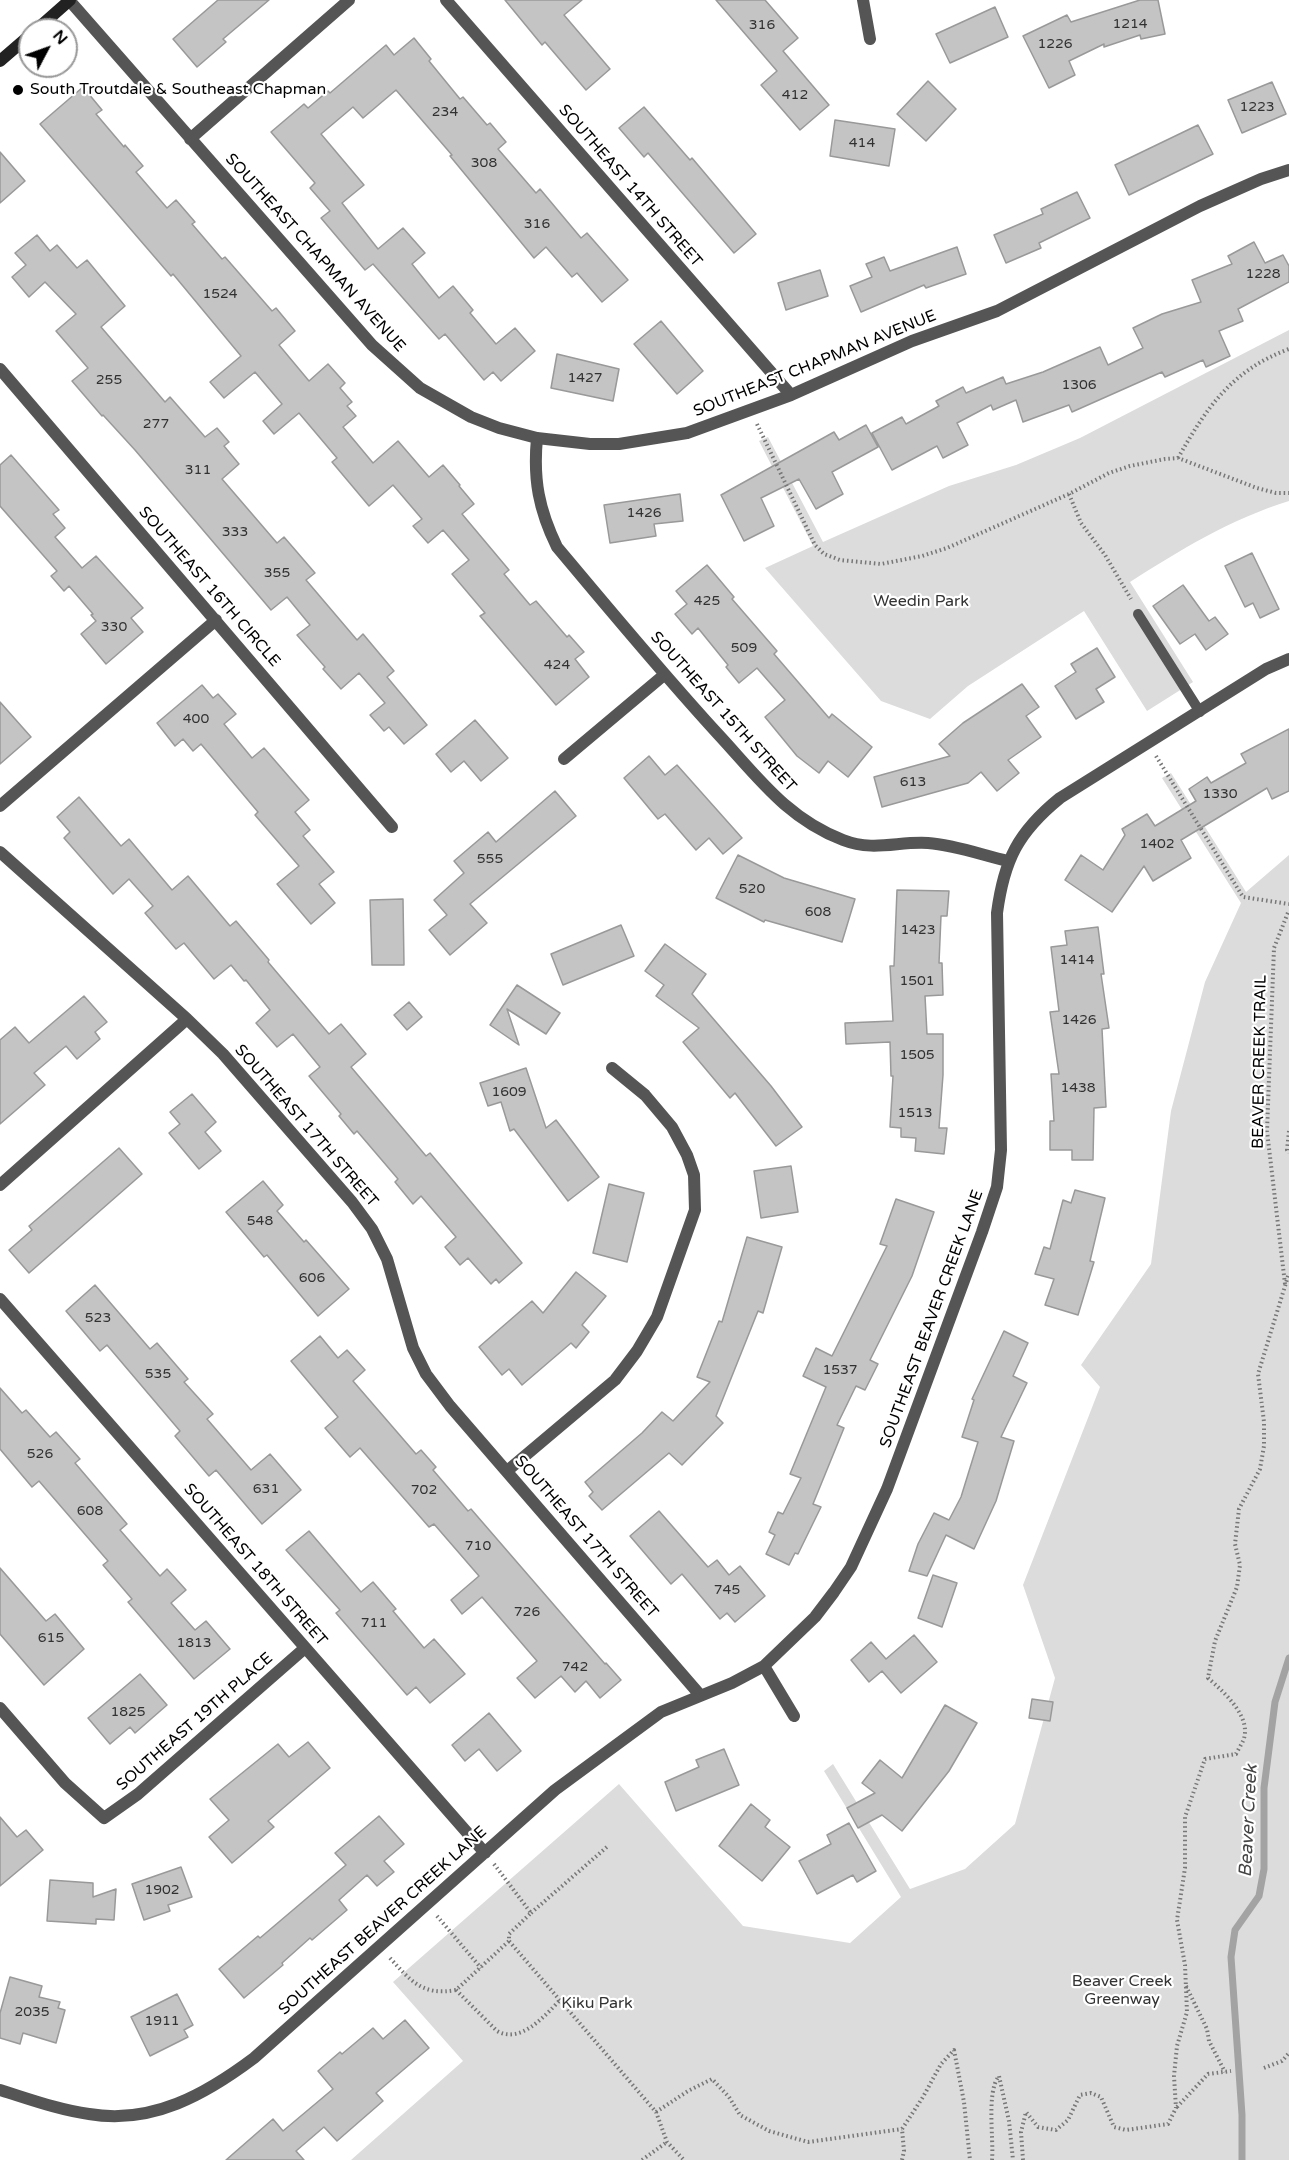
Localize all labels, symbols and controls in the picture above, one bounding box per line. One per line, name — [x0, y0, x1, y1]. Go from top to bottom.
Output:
house number: 1214 — [1112, 16, 1148, 32]
house number: 316 — [749, 17, 775, 33]
north arrow — [18, 18, 78, 78]
text: N — [48, 26, 72, 49]
house number: 1226 — [1037, 36, 1073, 52]
place label: South Troutdale & Southeast Chapman — [30, 80, 326, 100]
marker: South Troutdale & Southeast Chapman — [11, 83, 25, 97]
house number: 412 — [782, 87, 808, 103]
house number: 1223 — [1239, 99, 1275, 115]
street label: SOUTHEAST 14TH STREET — [554, 101, 706, 271]
house number: 234 — [432, 104, 458, 120]
house number: 414 — [849, 135, 875, 151]
street label: SOUTHEAST CHAPMAN AVENUE — [221, 150, 409, 356]
house number: 308 — [471, 155, 497, 171]
house number: 316 — [524, 216, 550, 232]
house number: 1228 — [1245, 266, 1281, 282]
house number: 1524 — [202, 286, 238, 302]
street label: SOUTHEAST CHAPMAN AVENUE — [691, 306, 939, 422]
house number: 1427 — [567, 370, 603, 386]
house number: 255 — [96, 372, 122, 388]
house number: 1306 — [1061, 377, 1097, 393]
house number: 277 — [143, 416, 169, 432]
house number: 311 — [185, 462, 211, 478]
street label: SOUTHEAST 16TH CIRCLE — [134, 503, 284, 671]
house number: 1426 — [626, 505, 662, 521]
house number: 333 — [222, 524, 248, 540]
house number: 355 — [264, 565, 290, 581]
park label: Weedin Park — [873, 592, 969, 612]
house number: 425 — [694, 593, 720, 609]
house number: 330 — [101, 619, 127, 635]
street label: SOUTHEAST 15TH STREET — [646, 628, 800, 796]
house number: 509 — [731, 640, 757, 656]
house number: 424 — [544, 657, 570, 673]
house number: 400 — [183, 711, 209, 727]
house number: 613 — [900, 774, 926, 790]
house number: 1330 — [1202, 786, 1238, 802]
house number: 1402 — [1139, 836, 1175, 852]
house number: 555 — [477, 851, 503, 867]
house number: 520 — [739, 881, 765, 897]
house number: 608 — [805, 904, 831, 920]
house number: 1423 — [900, 922, 936, 938]
house number: 1414 — [1059, 952, 1095, 968]
house number: 1501 — [899, 973, 935, 989]
street label: BEAVER CREEK TRAIL — [1249, 975, 1271, 1149]
house number: 1426 — [1061, 1012, 1097, 1028]
street label: SOUTHEAST 17TH STREET — [230, 1041, 382, 1211]
house number: 1505 — [899, 1047, 935, 1063]
house number: 1438 — [1060, 1080, 1096, 1096]
house number: 1609 — [491, 1084, 527, 1100]
house number: 1513 — [897, 1105, 933, 1121]
street label: SOUTHEAST BEAVER CREEK LANE — [876, 1187, 988, 1451]
house number: 548 — [247, 1213, 273, 1229]
house number: 606 — [299, 1270, 325, 1286]
house number: 523 — [85, 1310, 111, 1326]
house number: 1537 — [822, 1362, 858, 1378]
house number: 535 — [145, 1366, 171, 1382]
house number: 526 — [27, 1446, 53, 1462]
street label: SOUTHEAST 17TH STREET — [510, 1452, 662, 1622]
street label: SOUTHEAST 18TH STREET — [179, 1480, 331, 1650]
house number: 631 — [253, 1481, 279, 1497]
house number: 702 — [411, 1482, 437, 1498]
house number: 608 — [77, 1503, 103, 1519]
house number: 710 — [465, 1538, 491, 1554]
house number: 745 — [714, 1582, 740, 1598]
house number: 726 — [514, 1604, 540, 1620]
house number: 711 — [361, 1615, 387, 1631]
house number: 615 — [38, 1630, 64, 1646]
house number: 1813 — [176, 1635, 212, 1651]
street label: SOUTHEAST 19TH PLACE — [113, 1649, 277, 1795]
house number: 742 — [562, 1659, 588, 1675]
house number: 1825 — [110, 1704, 146, 1720]
water label: Beaver Creek — [1235, 1764, 1263, 1878]
street label: SOUTHEAST BEAVER CREEK LANE — [275, 1822, 491, 2020]
house number: 1902 — [144, 1882, 180, 1898]
park label: Beaver Creek Greenway — [1072, 1972, 1172, 2010]
park label: Kiku Park — [561, 1994, 633, 2014]
house number: 2035 — [14, 2004, 50, 2020]
house number: 1911 — [144, 2013, 180, 2029]

